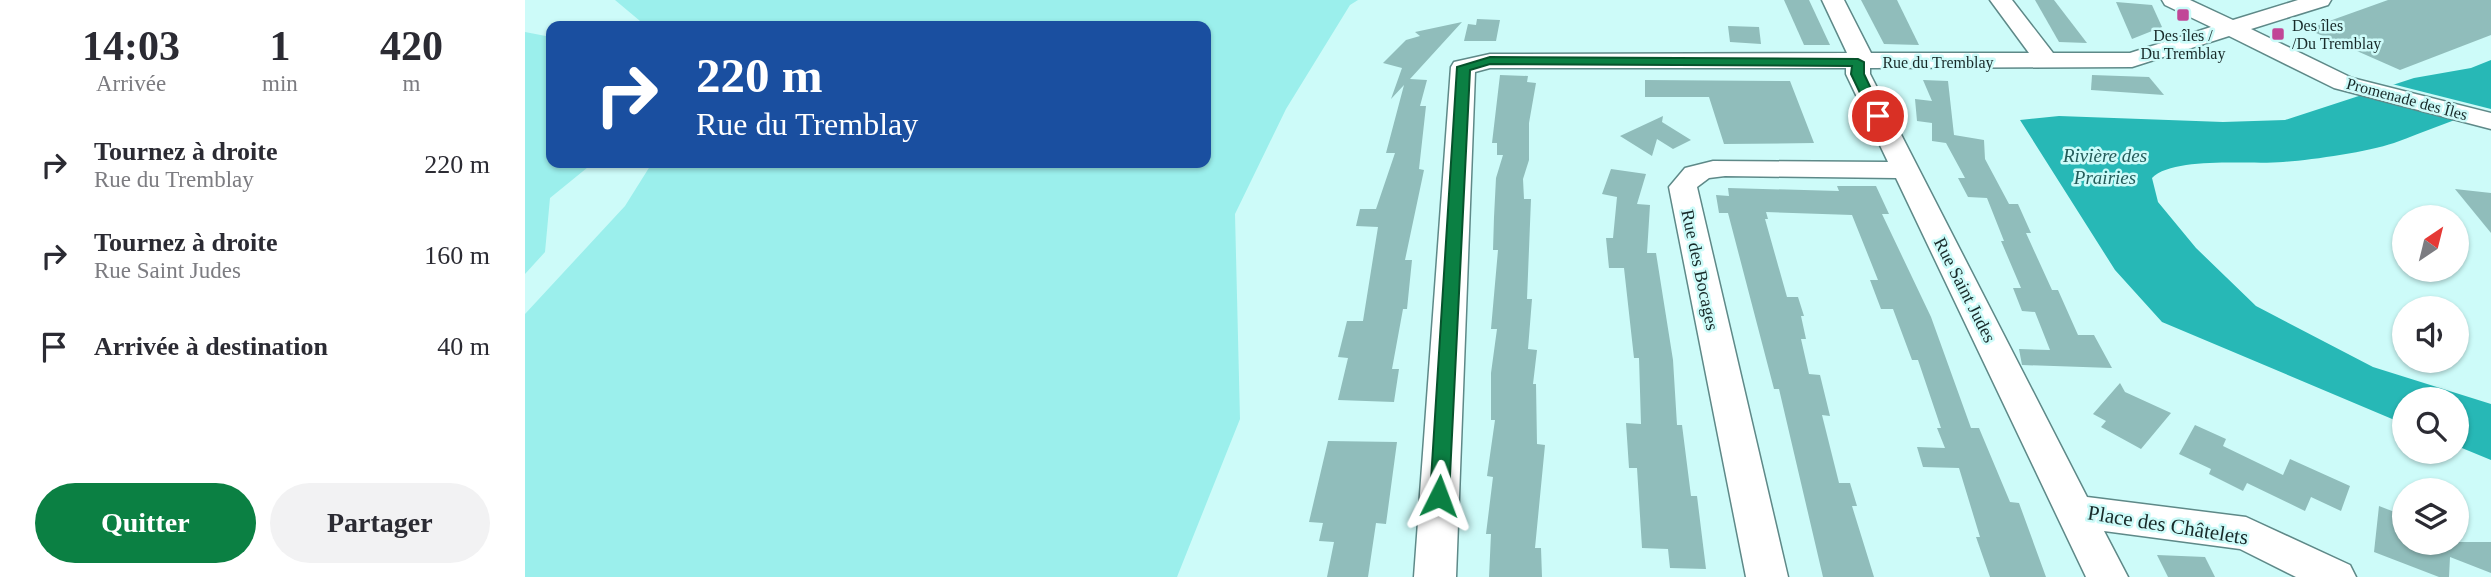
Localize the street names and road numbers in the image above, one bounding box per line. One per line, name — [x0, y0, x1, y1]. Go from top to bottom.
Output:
street label: Rue du Tremblay — [1882, 54, 1994, 72]
street label: Promenade des Îles — [2345, 74, 2470, 123]
street label: Rue des Bocages — [1677, 208, 1723, 332]
street label: Rue Saint Judes — [1930, 234, 2000, 346]
street label: Place des Châtelets — [2086, 500, 2250, 550]

